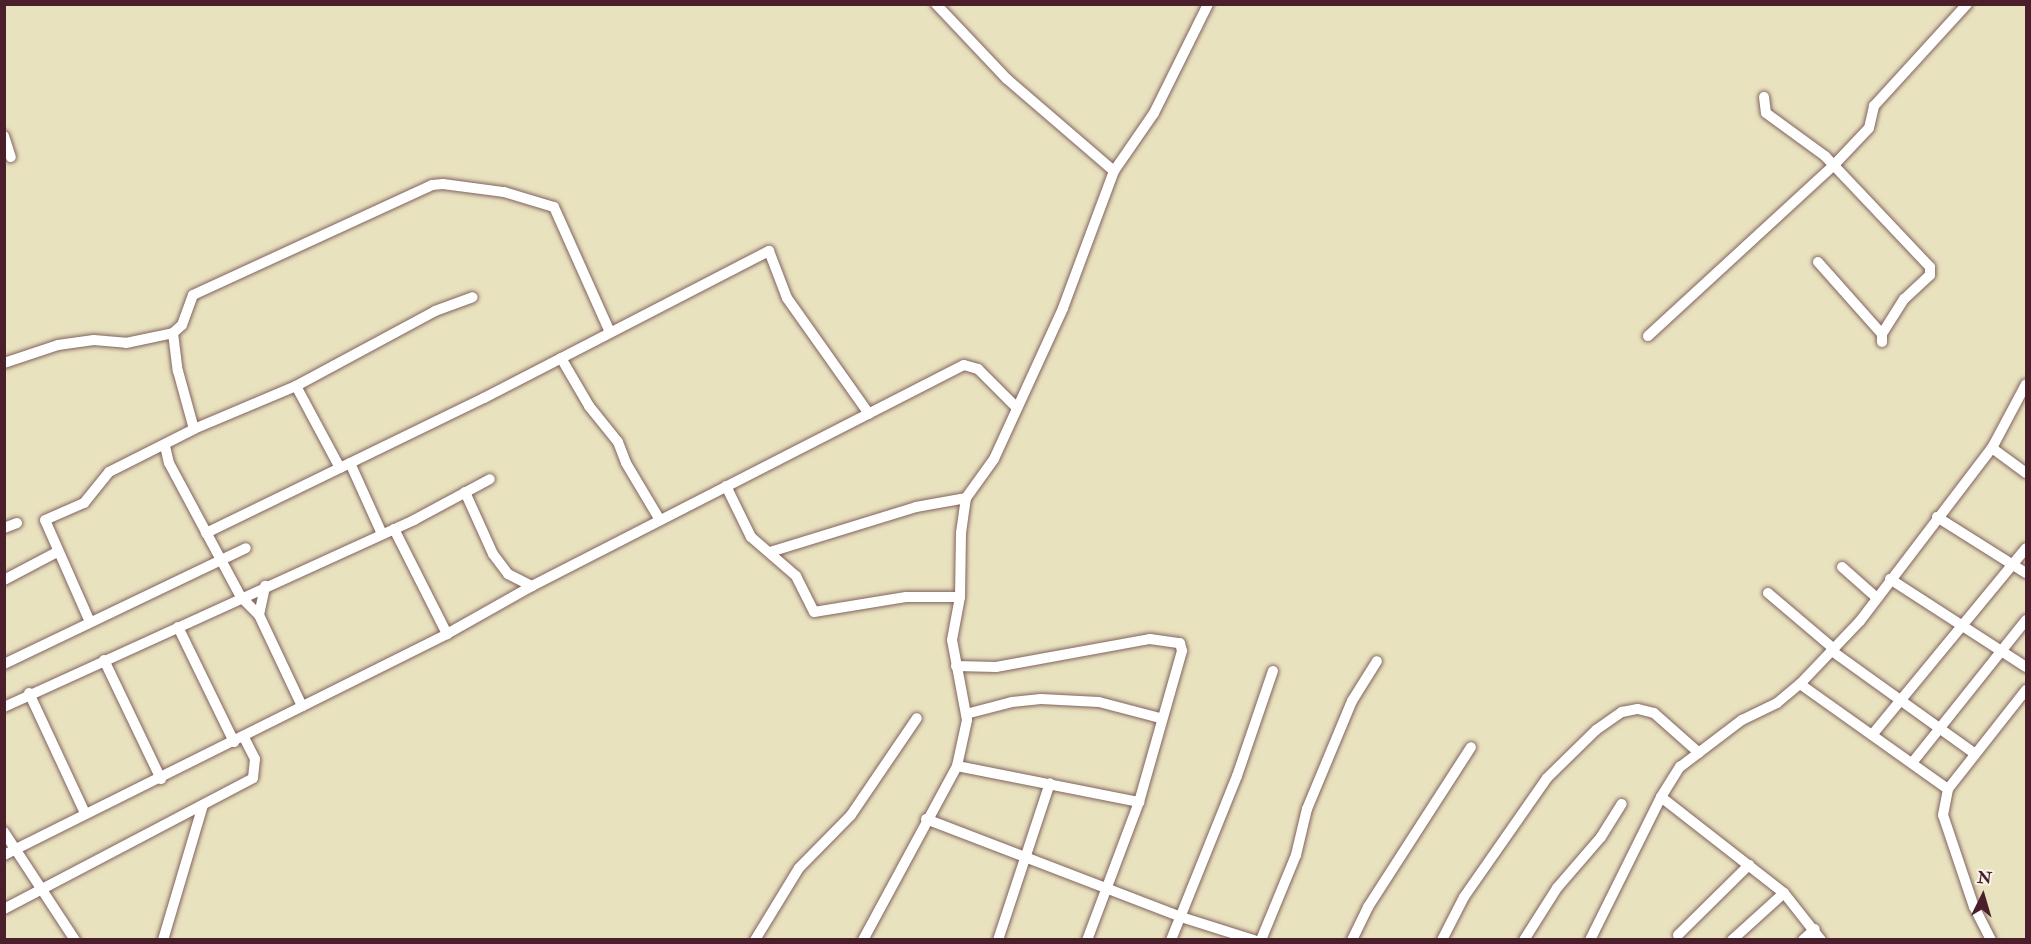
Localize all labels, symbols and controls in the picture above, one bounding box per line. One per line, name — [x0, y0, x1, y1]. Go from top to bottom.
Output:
north arrow — [1953, 866, 2013, 926]
text: N — [1977, 867, 1993, 889]

